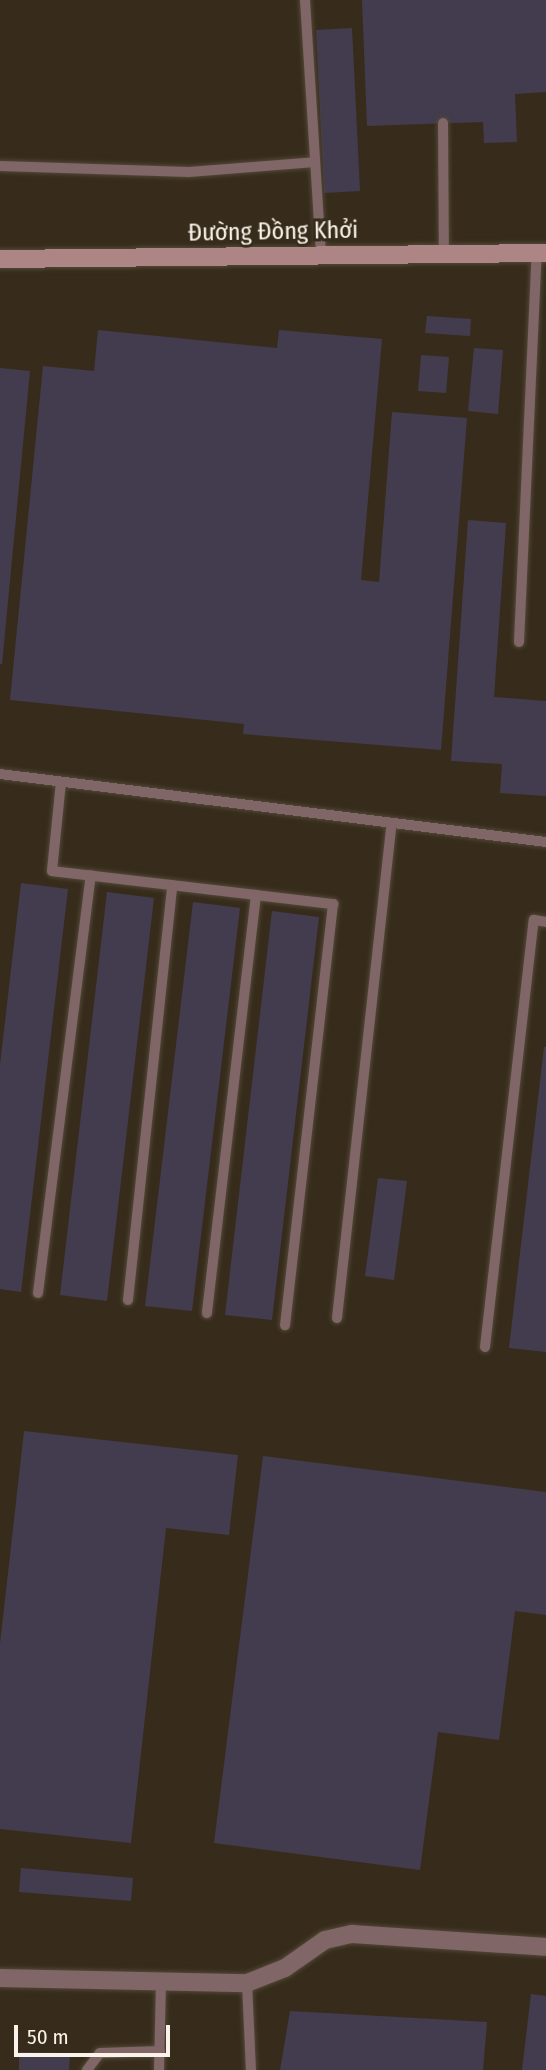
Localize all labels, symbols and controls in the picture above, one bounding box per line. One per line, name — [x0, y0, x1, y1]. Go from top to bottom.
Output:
street label: Đường Đồng Khởi — [188, 216, 358, 248]
scale bar — [18, 2010, 173, 2054]
text: 50 m — [27, 2024, 69, 2050]

